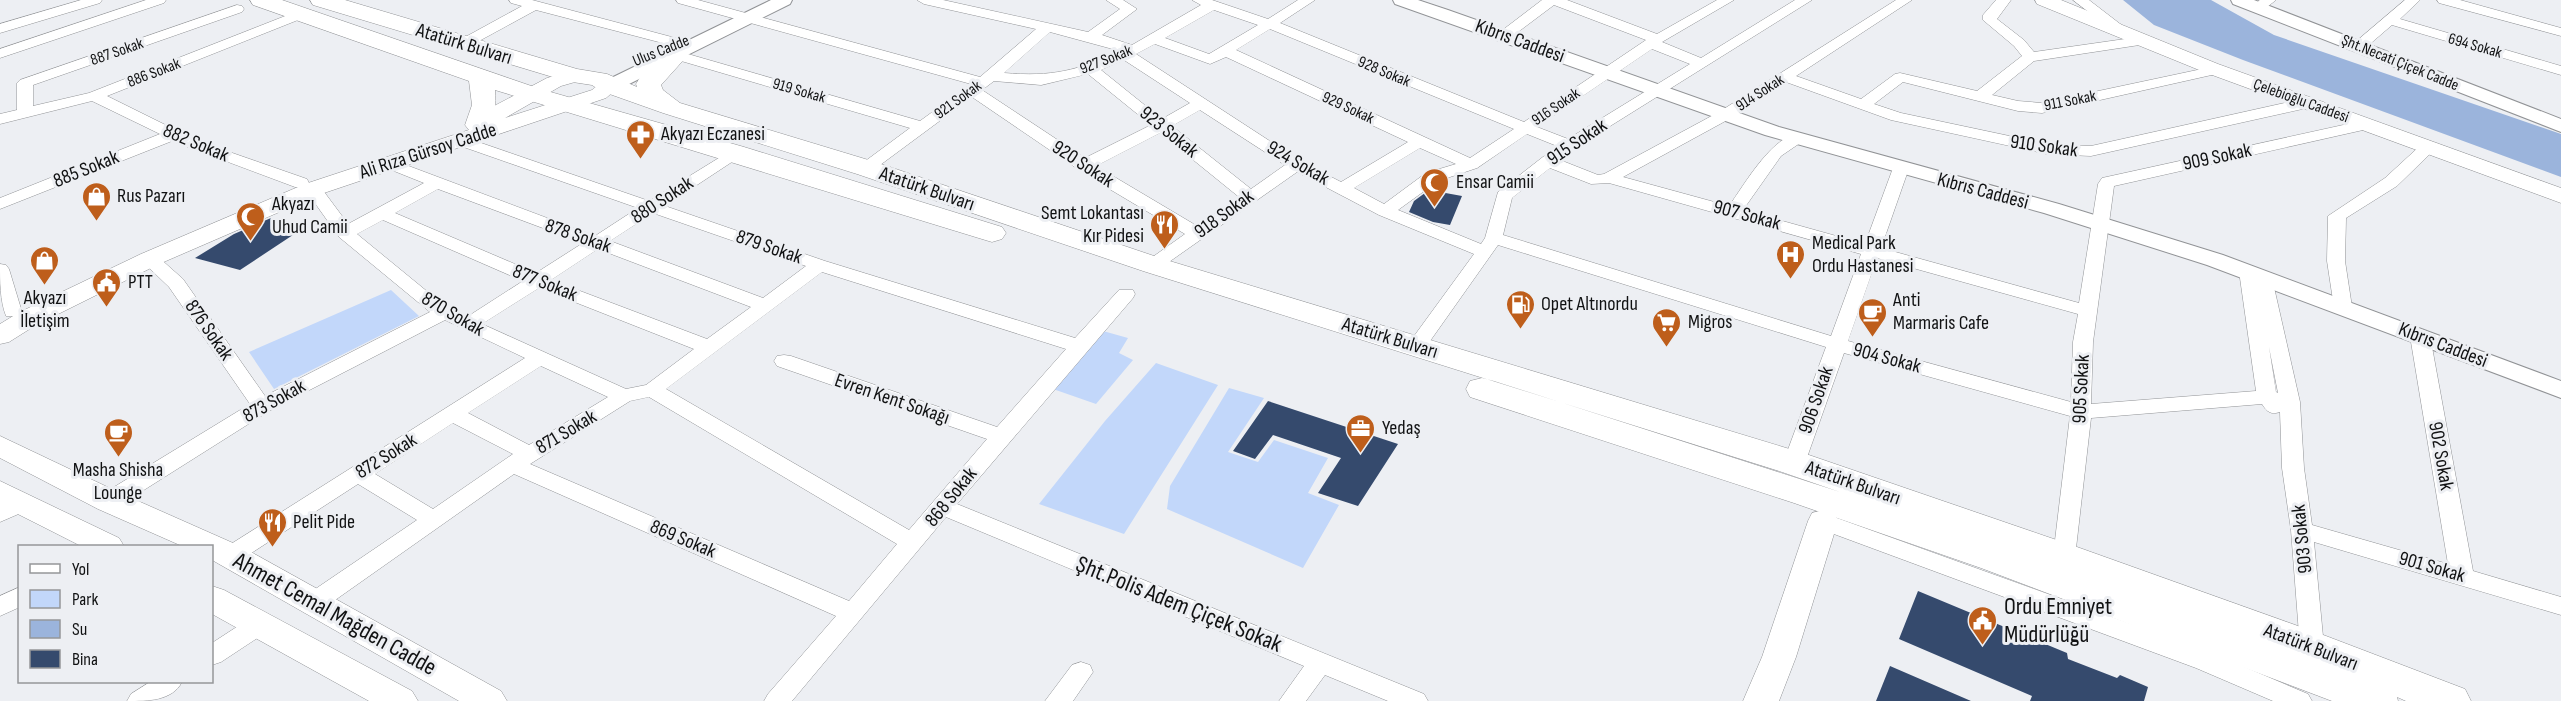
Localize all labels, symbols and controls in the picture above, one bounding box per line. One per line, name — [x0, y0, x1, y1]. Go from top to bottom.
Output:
street label: Kıbrıs Caddesi — [1472, 14, 1568, 68]
street label: Atatürk Bulvarı — [412, 18, 515, 70]
street label: 694 Sokak — [2446, 29, 2504, 63]
street label: Ulus Cadde — [630, 31, 692, 71]
street label: Şht.Necati Çiçek Cadde — [2339, 31, 2461, 95]
street label: 887 Sokak — [88, 34, 146, 70]
street label: 927 Sokak — [1077, 41, 1135, 79]
street label: 928 Sokak — [1355, 52, 1413, 92]
street label: 886 Sokak — [125, 54, 183, 92]
street label: 914 Sokak — [1732, 70, 1788, 116]
street label: 919 Sokak — [770, 74, 828, 108]
street label: Çelebioğlu Caddesi — [2251, 75, 2351, 127]
street label: 921 Sokak — [931, 77, 985, 123]
street label: 916 Sokak — [1528, 84, 1584, 130]
street label: 911 Sokak — [2042, 87, 2098, 115]
street label: 929 Sokak — [1319, 88, 1377, 128]
street label: 923 Sokak — [1135, 101, 1203, 163]
street label: 915 Sokak — [1543, 113, 1612, 171]
street label: 882 Sokak — [160, 118, 233, 168]
street label: Ali Rıza Gürsoy Cadde — [355, 118, 500, 185]
pharmacy icon: Akyazı Eczanesi — [624, 118, 656, 160]
place label: Akyazı Eczanesi — [660, 122, 765, 146]
street label: 910 Sokak — [2009, 129, 2080, 163]
street label: 920 Sokak — [1048, 135, 1119, 193]
street label: 924 Sokak — [1262, 136, 1334, 191]
street label: 909 Sokak — [2180, 138, 2254, 176]
street label: 885 Sokak — [50, 145, 123, 193]
street label: Atatürk Bulvarı — [875, 161, 978, 216]
mosque icon: Ensar Camii — [1419, 166, 1451, 208]
street label: Kıbrıs Caddesi — [1935, 167, 2031, 215]
place label: Ensar Camii — [1456, 170, 1534, 194]
street label: 880 Sokak — [626, 171, 698, 229]
shop icon: Rus Pazarı — [80, 180, 112, 222]
place label: Rus Pazarı — [117, 184, 185, 208]
street label: 918 Sokak — [1190, 184, 1259, 244]
place label: Akyazı Uhud Camii — [271, 192, 348, 239]
street label: 907 Sokak — [1711, 195, 1784, 236]
mosque icon: Akyazı Uhud Camii — [235, 200, 267, 242]
place label: Semt Lokantası Kır Pidesi — [1041, 201, 1144, 248]
restaurant icon: Semt Lokantası Kır Pidesi — [1149, 208, 1181, 250]
street label: 878 Sokak — [542, 214, 615, 259]
street label: 879 Sokak — [733, 224, 806, 270]
place label: Medical Park Ordu Hastanesi — [1812, 231, 1913, 278]
hospital icon: Medical Park Ordu Hastanesi — [1775, 238, 1807, 280]
shop icon: Akyazı İletişim — [29, 244, 61, 286]
street label: 877 Sokak — [509, 259, 581, 307]
public building icon: PTT — [91, 266, 123, 308]
place label: PTT — [128, 270, 153, 294]
place label: Akyazı İletişim — [20, 286, 70, 333]
street label: 870 Sokak — [417, 286, 489, 342]
fuel station icon: Opet Altınordu — [1504, 288, 1536, 330]
place label: Anti Marmaris Cafe — [1892, 288, 1989, 335]
place label: Opet Altınordu — [1541, 292, 1638, 316]
street label: 876 Sokak — [180, 295, 239, 365]
cafe icon: Anti Marmaris Cafe — [1856, 296, 1888, 338]
supermarket icon: Migros — [1651, 306, 1683, 348]
place label: Migros — [1688, 310, 1732, 334]
street label: Atatürk Bulvarı — [1338, 312, 1441, 364]
street label: Kıbrıs Caddesi — [2395, 317, 2491, 373]
street label: 904 Sokak — [1850, 337, 1924, 379]
street label: 905 Sokak — [2067, 354, 2095, 424]
street label: 906 Sokak — [1793, 363, 1839, 437]
street label: Evren Kent Sokağı — [831, 368, 953, 430]
street label: 873 Sokak — [238, 374, 310, 428]
street label: 871 Sokak — [531, 404, 601, 459]
office icon: Yedaş — [1345, 412, 1377, 454]
cafe icon: Masha Shisha Lounge — [102, 416, 134, 458]
place label: Yedaş — [1382, 416, 1421, 440]
street label: 902 Sokak — [2423, 420, 2459, 492]
street label: 872 Sokak — [351, 428, 421, 484]
street label: Atatürk Bulvarı — [1801, 455, 1904, 510]
place label: Masha Shisha Lounge — [73, 458, 163, 505]
street label: 868 Sokak — [920, 462, 982, 531]
street label: 903 Sokak — [2286, 503, 2318, 575]
restaurant icon: Pelit Pide — [256, 506, 288, 548]
place label: Pelit Pide — [293, 510, 355, 534]
street label: 869 Sokak — [646, 514, 720, 564]
legend — [18, 545, 213, 683]
street label: Ahmet Cemal Mağden Cadde — [227, 546, 442, 682]
street label: 901 Sokak — [2396, 546, 2468, 588]
street label: Şht.Polis Adem Çiçek Sokak — [1072, 549, 1286, 659]
text: Yol — [72, 559, 89, 580]
text: Park — [72, 589, 98, 610]
place label: Ordu Emniyet Müdürlüğü — [2004, 592, 2112, 649]
public building icon: Ordu Emniyet Müdürlüğü — [1967, 604, 1999, 646]
street label: Atatürk Bulvarı — [2260, 618, 2361, 676]
text: Su — [72, 619, 87, 640]
text: Bina — [72, 649, 98, 670]

